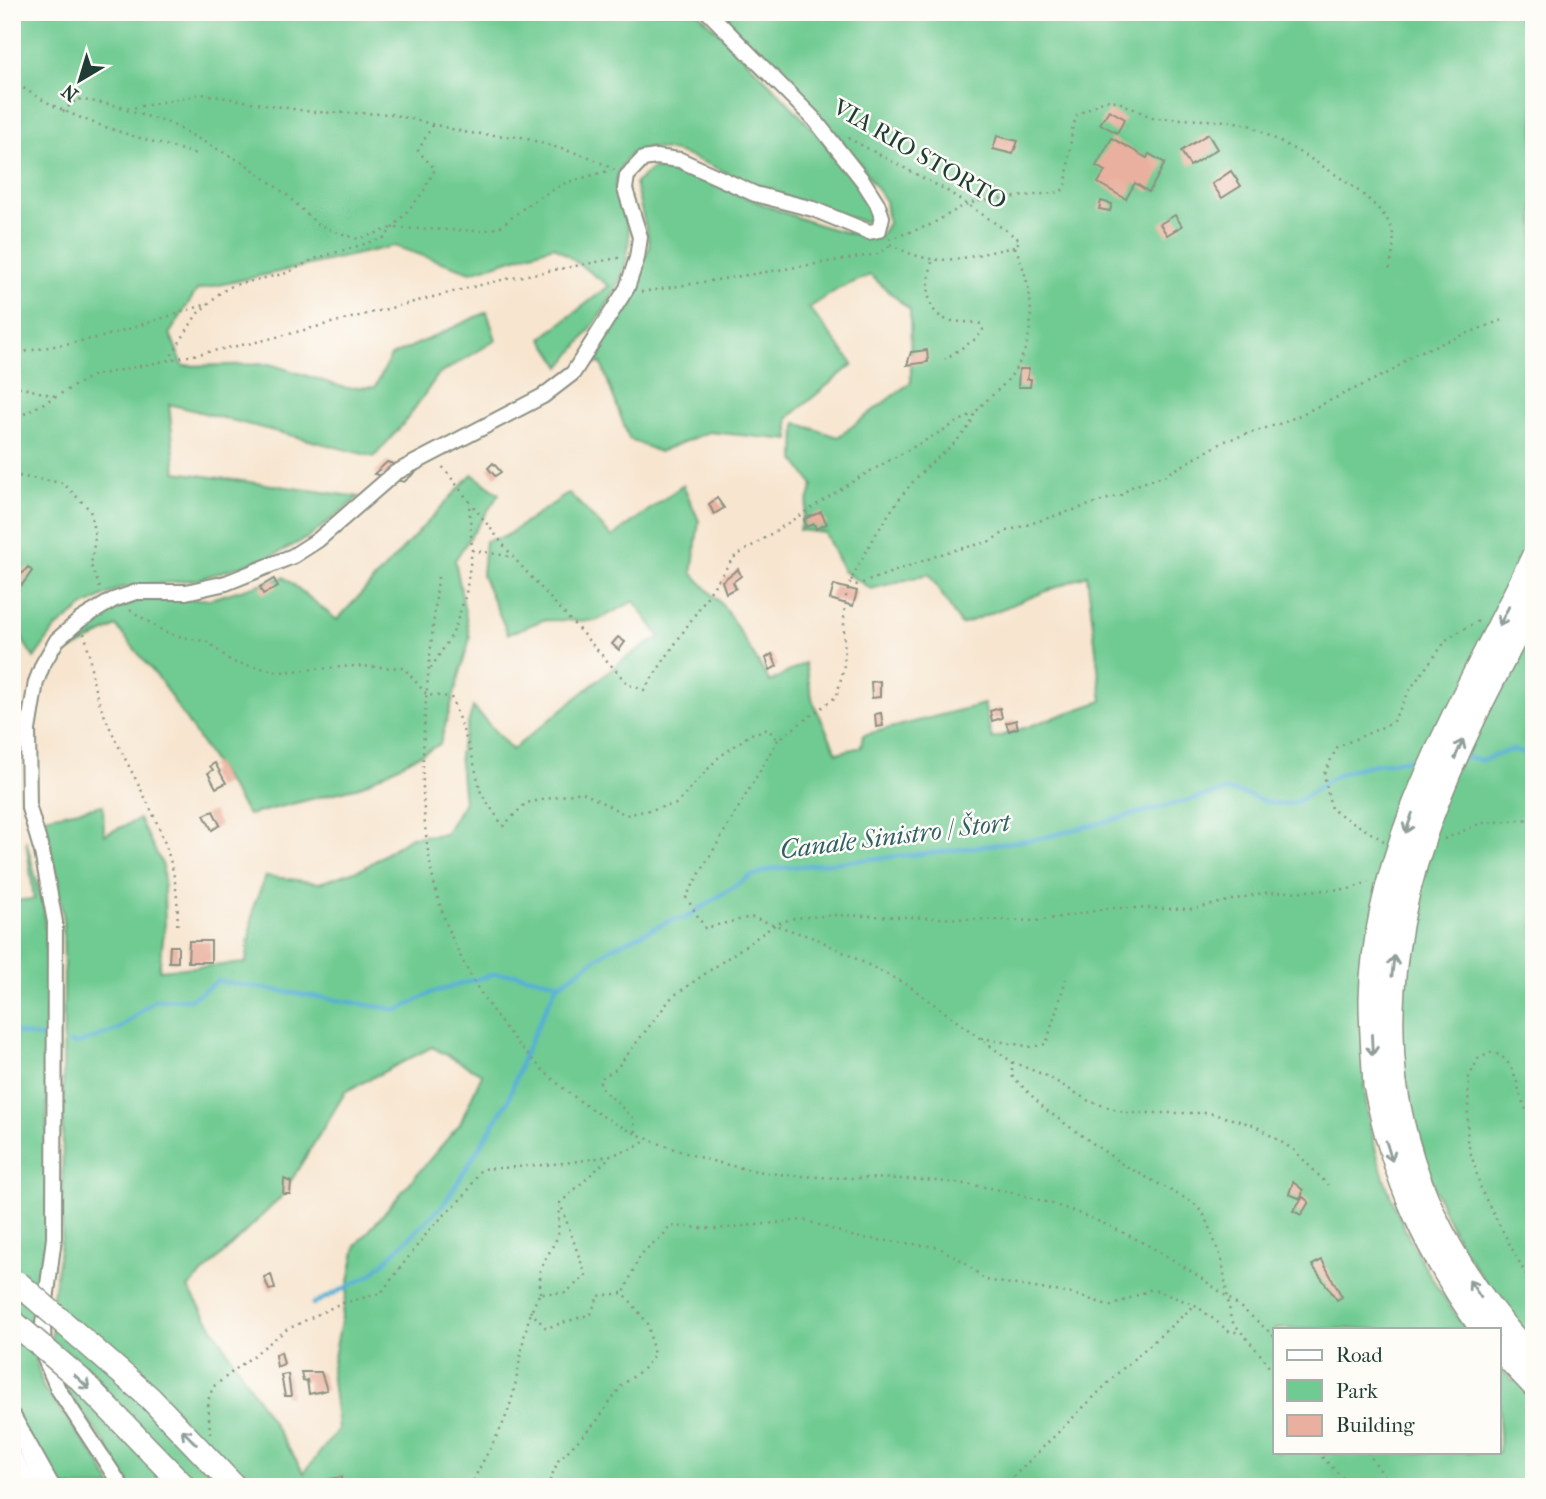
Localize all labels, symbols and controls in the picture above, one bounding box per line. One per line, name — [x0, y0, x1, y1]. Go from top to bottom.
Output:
north arrow — [46, 46, 116, 116]
text: N — [57, 79, 83, 106]
street label: VIA RIO STORTO — [827, 92, 1012, 215]
one-way arrow — [1496, 605, 1510, 626]
one-way arrow — [1453, 739, 1466, 760]
water label: Canale Sinistro / Štort — [778, 806, 1014, 865]
one-way arrow — [1402, 811, 1414, 833]
one-way arrow — [1387, 955, 1400, 978]
one-way arrow — [1366, 1034, 1379, 1057]
one-way arrow — [1384, 1139, 1397, 1161]
one-way arrow — [1468, 1279, 1482, 1299]
legend — [1273, 1328, 1500, 1454]
text: Road — [1336, 1343, 1383, 1367]
one-way arrow — [73, 1373, 90, 1390]
text: Park — [1336, 1379, 1378, 1403]
text: Building — [1336, 1413, 1415, 1437]
one-way arrow — [180, 1429, 197, 1446]

